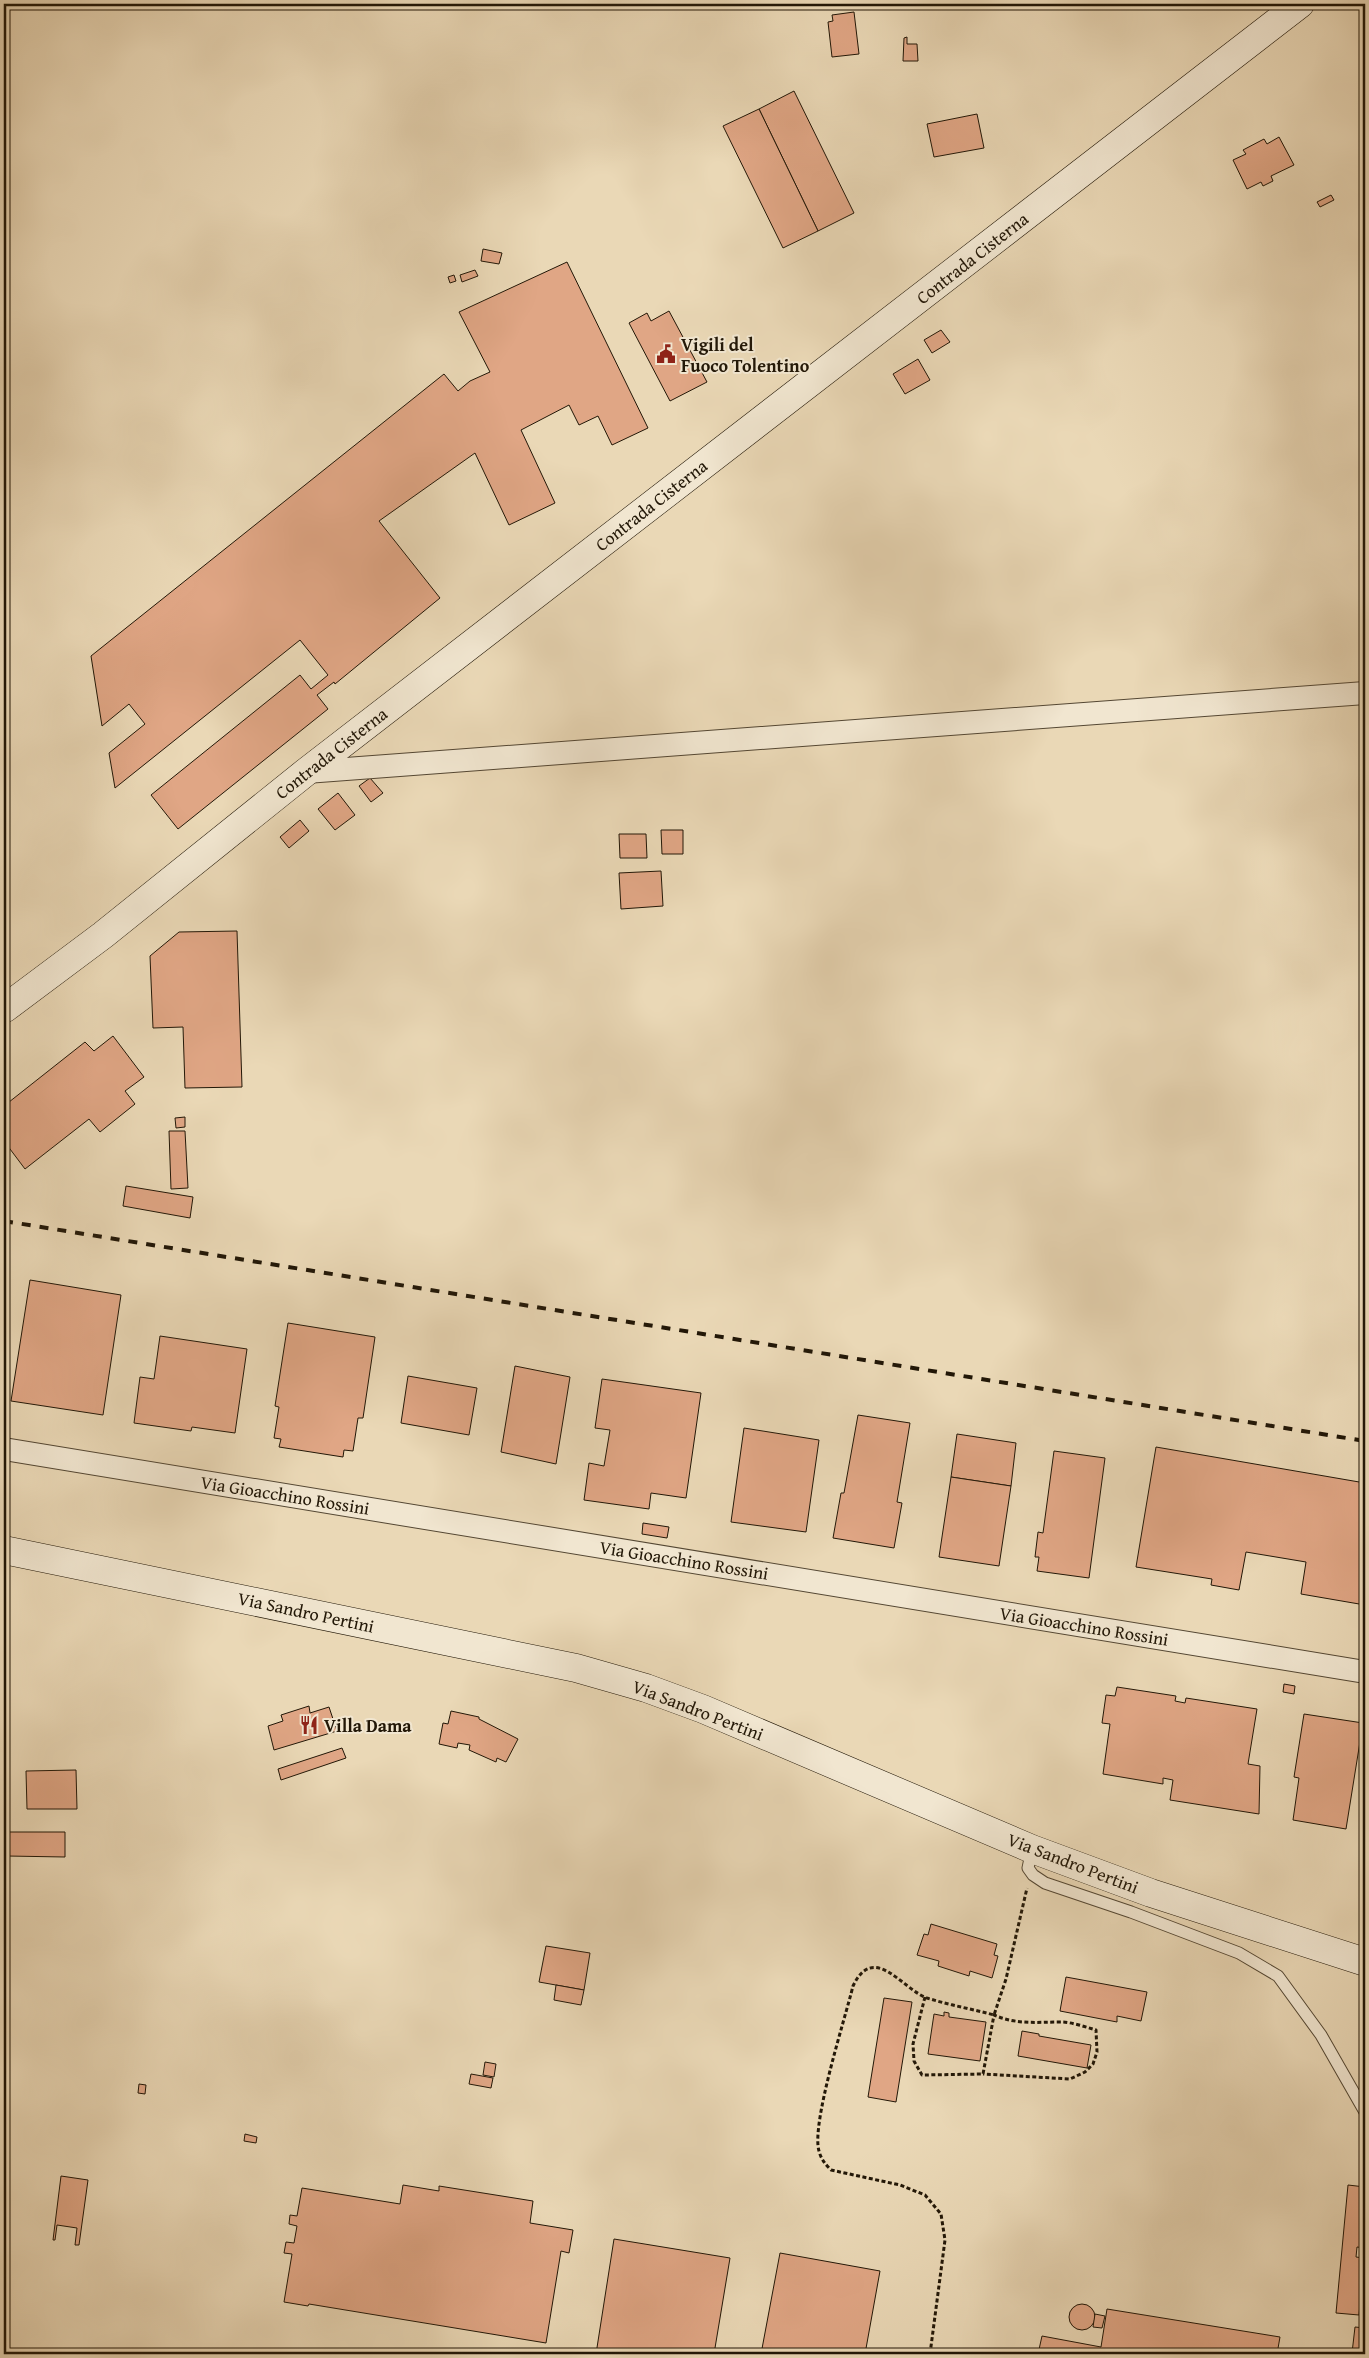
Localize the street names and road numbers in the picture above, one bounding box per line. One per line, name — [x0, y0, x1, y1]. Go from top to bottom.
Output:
street label: Contrada Cisterna — [910, 205, 1034, 311]
street label: Contrada Cisterna — [589, 452, 713, 558]
street label: Contrada Cisterna — [269, 700, 393, 806]
street label: Via Gioacchino Rossini — [199, 1468, 371, 1522]
street label: Via Gioacchino Rossini — [598, 1533, 770, 1587]
street label: Via Sandro Pertini — [235, 1584, 377, 1640]
street label: Via Gioacchino Rossini — [998, 1599, 1170, 1653]
street label: Via Sandro Pertini — [628, 1673, 768, 1747]
street label: Via Sandro Pertini — [1003, 1826, 1143, 1900]

